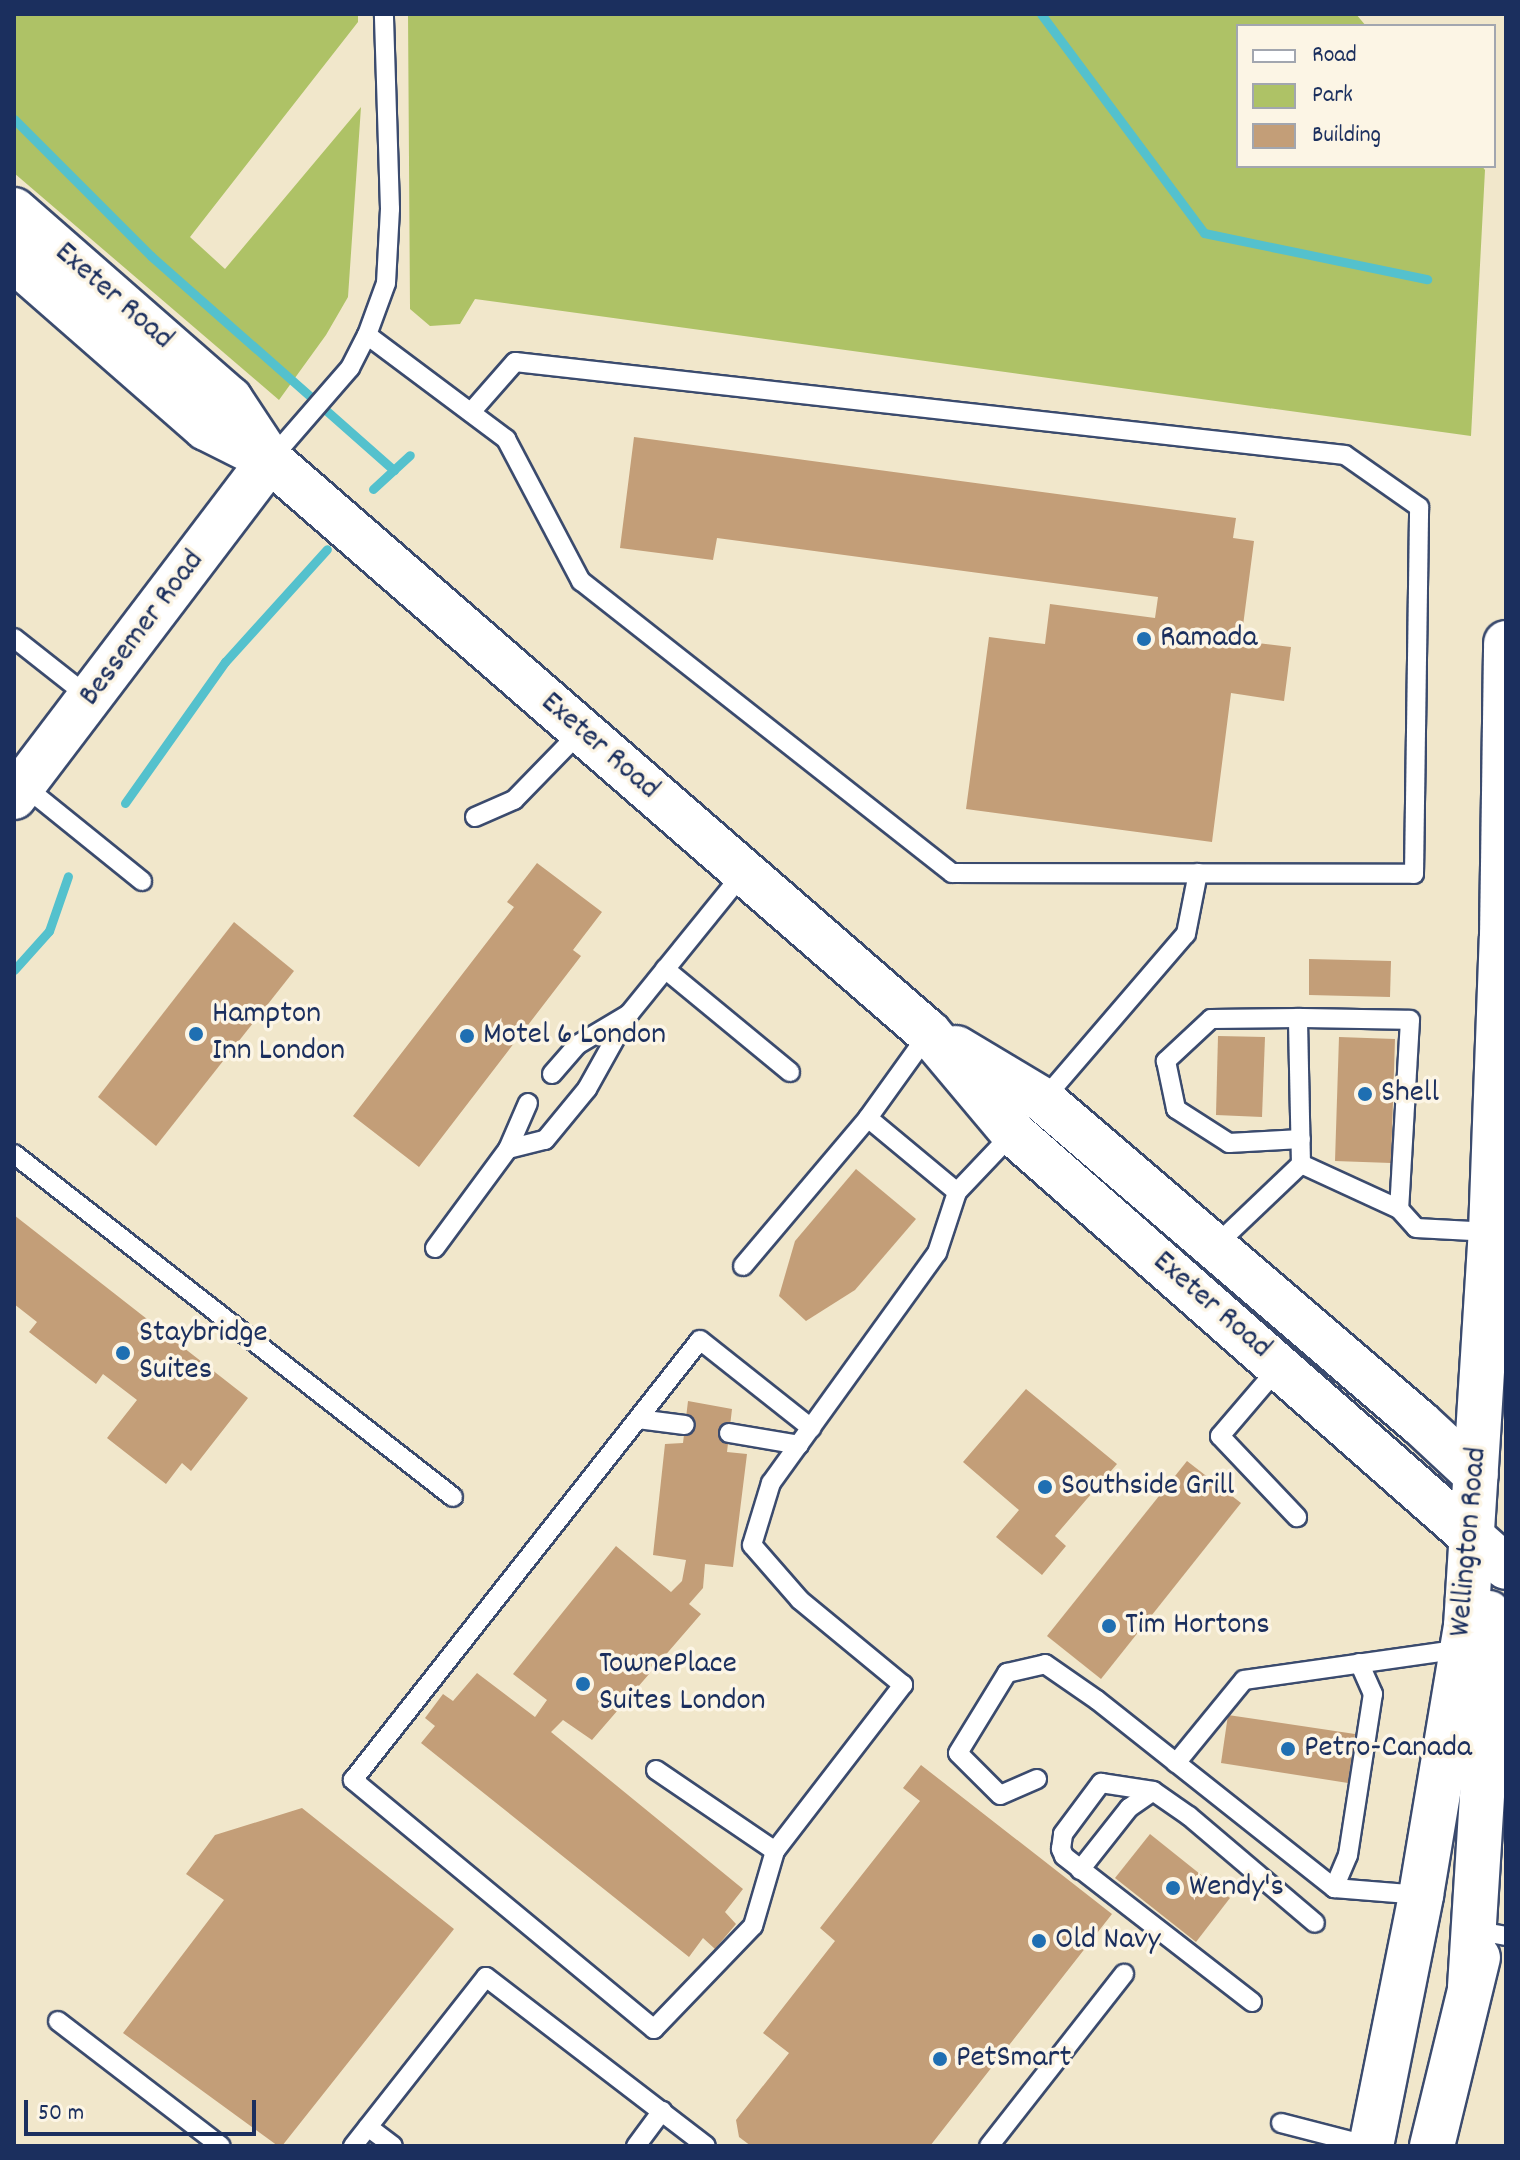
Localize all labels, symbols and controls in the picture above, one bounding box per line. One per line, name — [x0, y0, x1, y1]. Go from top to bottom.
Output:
legend — [1236, 24, 1496, 168]
text: Road — [1312, 39, 1357, 73]
text: Park — [1312, 79, 1353, 113]
text: Building — [1312, 119, 1381, 153]
street label: Exeter Road — [46, 235, 180, 359]
street label: Bessemer Road — [72, 543, 214, 715]
place label: Ramada — [1160, 620, 1258, 658]
marker: Ramada — [1135, 630, 1153, 648]
street label: Exeter Road — [532, 685, 666, 809]
place label: Hampton Inn London — [212, 997, 345, 1072]
place label: Motel 6 London — [483, 1017, 666, 1055]
marker: Hampton Inn London — [187, 1025, 205, 1043]
marker: Motel 6 London — [458, 1027, 476, 1045]
place label: Shell — [1381, 1075, 1439, 1113]
marker: Shell — [1356, 1085, 1374, 1103]
street label: Exeter Road — [1144, 1244, 1278, 1368]
place label: Staybridge Suites — [139, 1316, 268, 1391]
marker: Staybridge Suites — [114, 1344, 132, 1362]
street label: Wellington Road — [1443, 1446, 1497, 1638]
place label: Southside Grill — [1061, 1468, 1234, 1506]
marker: Southside Grill — [1036, 1478, 1054, 1496]
place label: Tim Hortons — [1125, 1607, 1270, 1645]
marker: Tim Hortons — [1100, 1617, 1118, 1635]
place label: TownePlace Suites London — [599, 1647, 766, 1722]
marker: TownePlace Suites London — [574, 1675, 592, 1693]
place label: Petro-Canada — [1304, 1730, 1472, 1768]
marker: Petro-Canada — [1279, 1740, 1297, 1758]
place label: Wendy's — [1189, 1869, 1284, 1907]
marker: Wendy's — [1164, 1879, 1182, 1897]
place label: Old Navy — [1055, 1922, 1160, 1960]
marker: Old Navy — [1030, 1932, 1048, 1950]
place label: PetSmart — [956, 2040, 1071, 2078]
marker: PetSmart — [931, 2050, 949, 2068]
scale bar — [28, 2084, 260, 2134]
text: 50 m — [38, 2097, 84, 2131]

